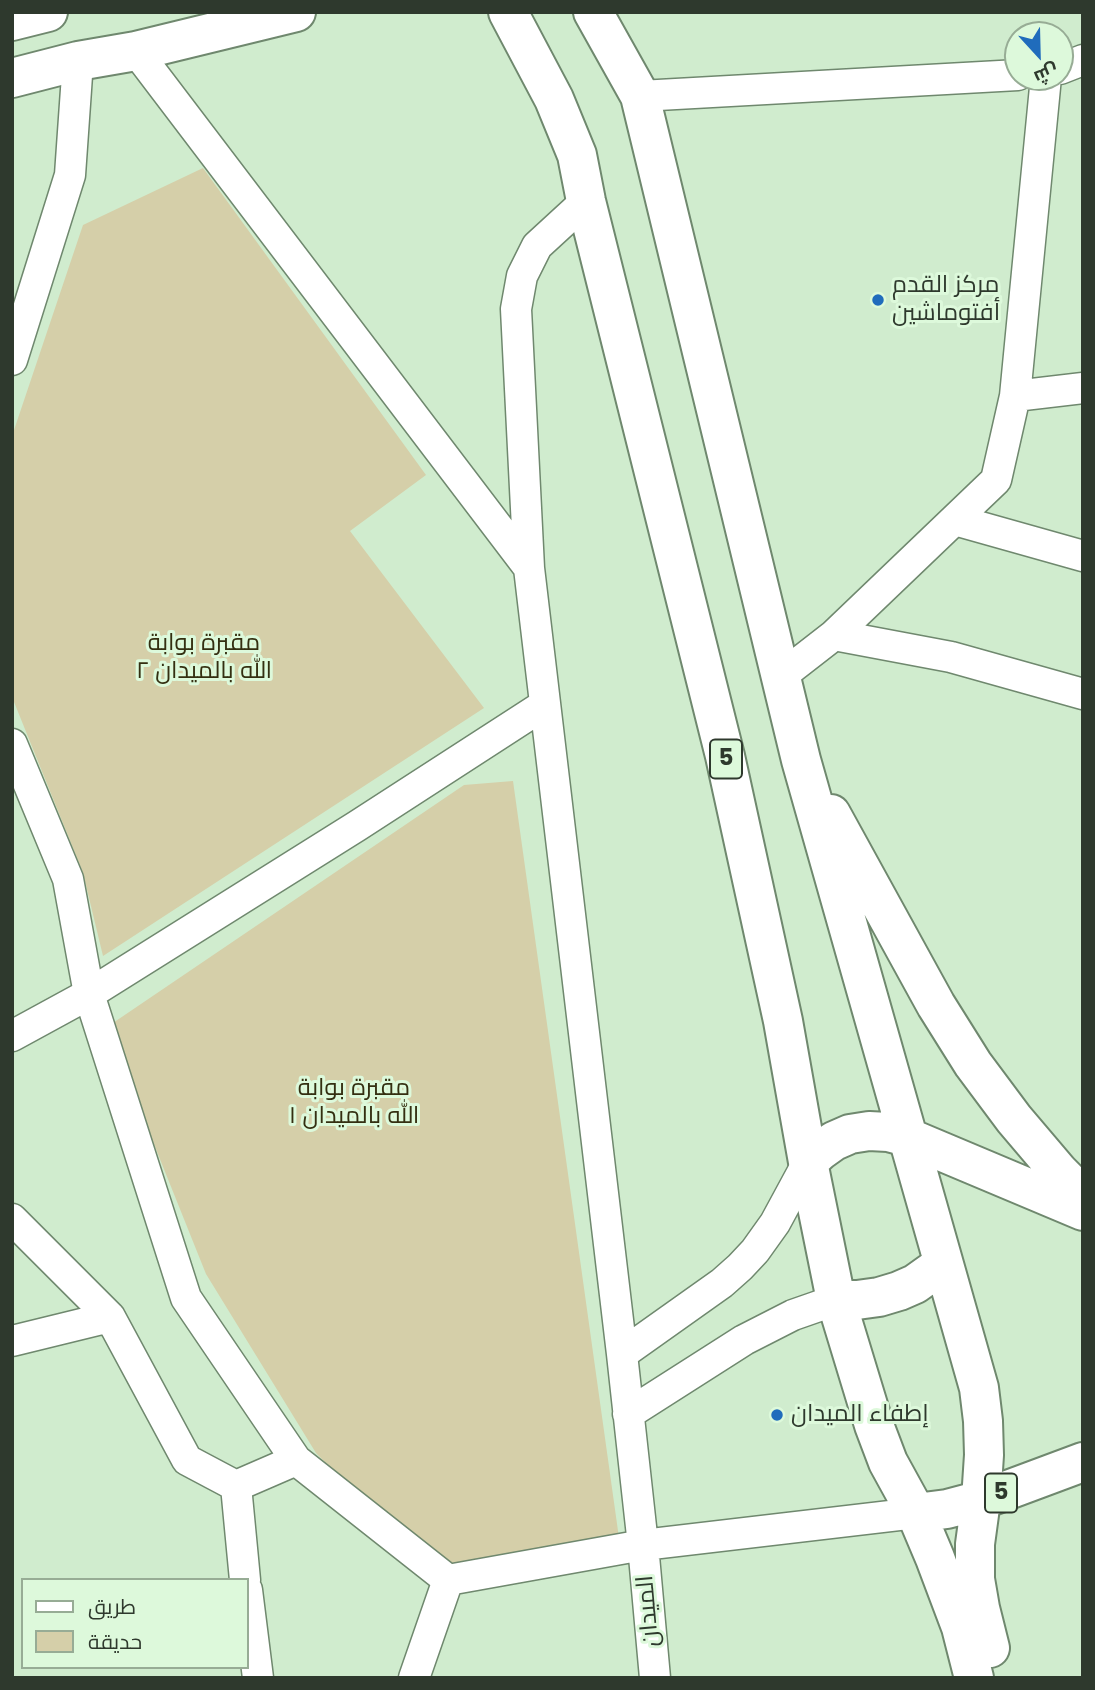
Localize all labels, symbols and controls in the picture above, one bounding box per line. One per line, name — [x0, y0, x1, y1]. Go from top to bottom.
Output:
north arrow — [1004, 21, 1074, 91]
text: ش — [1030, 57, 1063, 91]
place label: مركز القدم أفتوماشين — [892, 272, 1000, 328]
marker: مركز القدم أفتوماشين — [870, 292, 886, 308]
park label: مقبرة بوابة الله بالميدان ٢ — [136, 630, 272, 686]
road number: 5 — [710, 740, 742, 778]
park label: مقبرة بوابة الله بالميدان ١ — [289, 1075, 419, 1131]
place label: إطفاء الميدان — [791, 1401, 929, 1429]
marker: إطفاء الميدان — [769, 1407, 785, 1423]
road number: 5 — [985, 1474, 1017, 1512]
street label: الميدان — [632, 1574, 666, 1648]
legend — [21, 1578, 248, 1669]
text: طريق — [88, 1592, 136, 1621]
text: حديقة — [88, 1627, 142, 1656]

